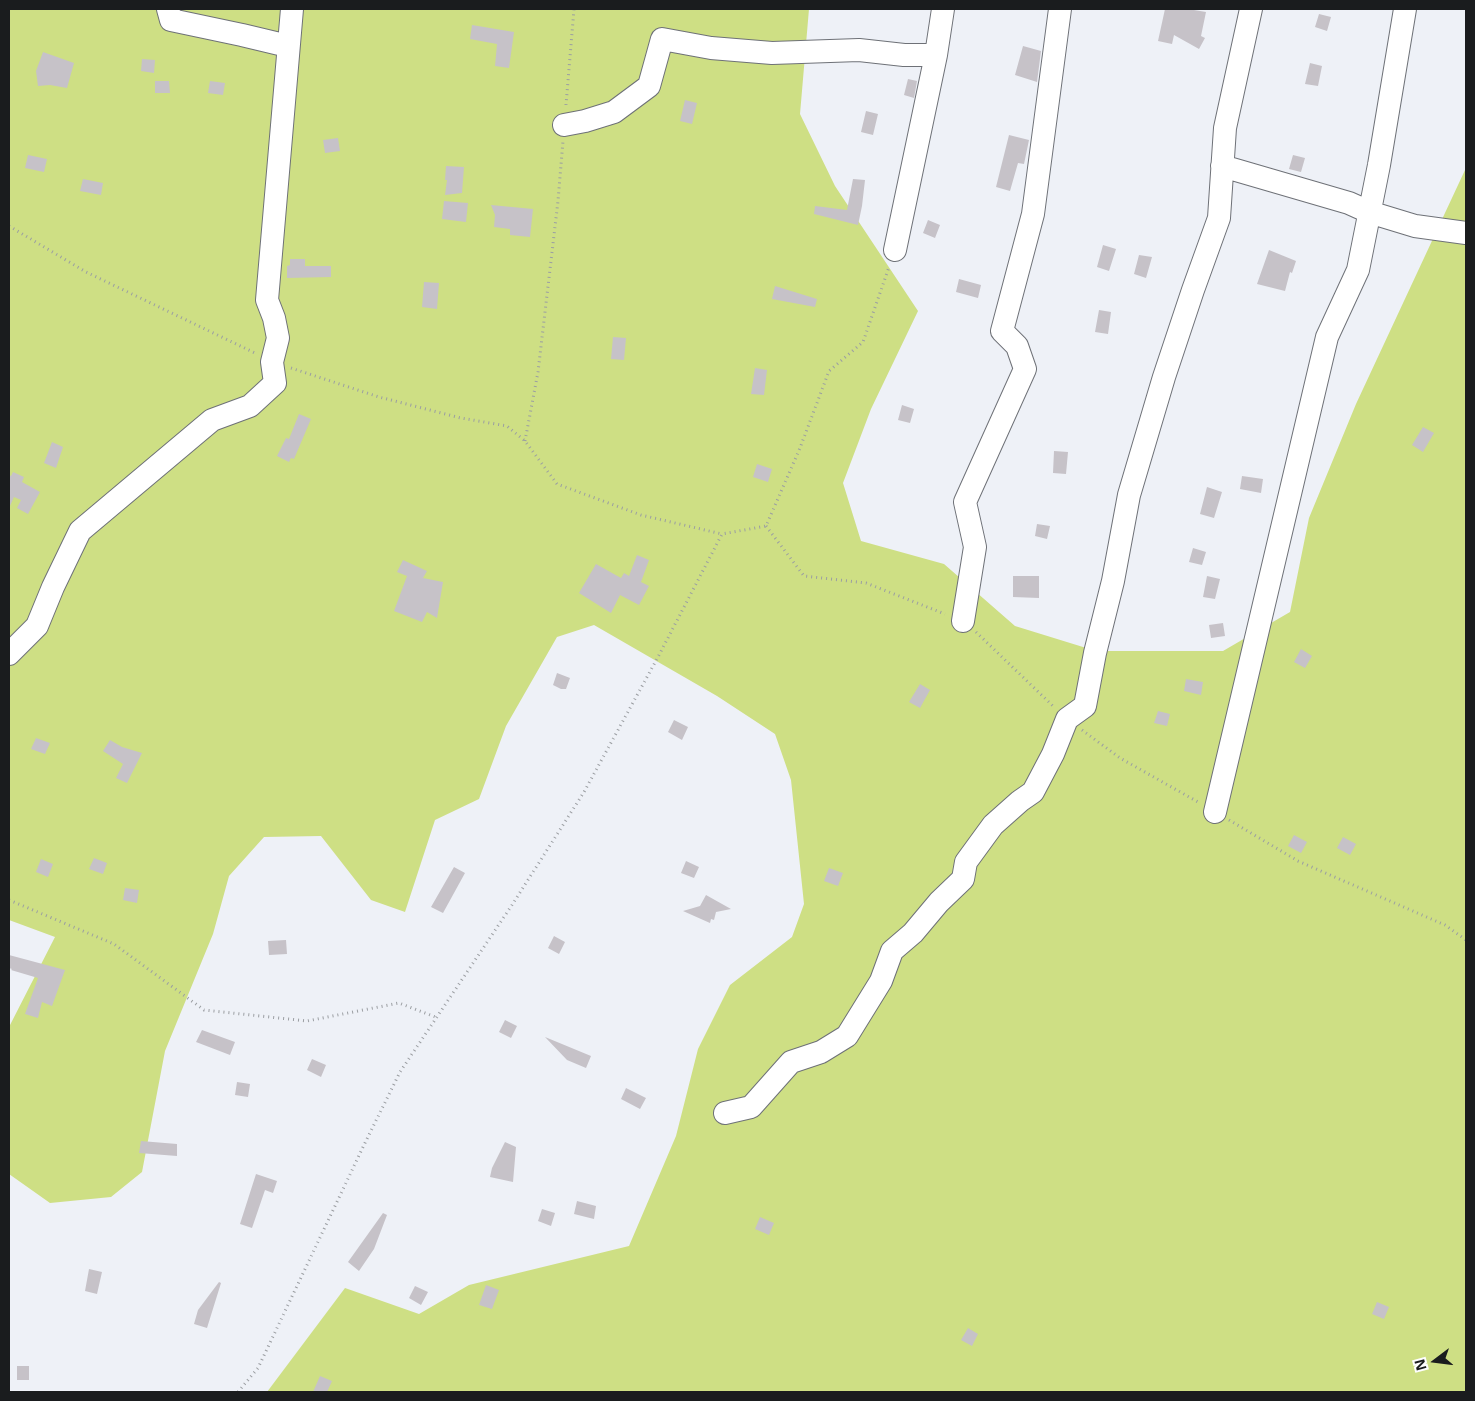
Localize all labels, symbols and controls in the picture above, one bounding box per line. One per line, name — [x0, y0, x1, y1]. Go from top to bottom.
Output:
north arrow — [1410, 1336, 1460, 1386]
text: N — [1409, 1357, 1431, 1373]

